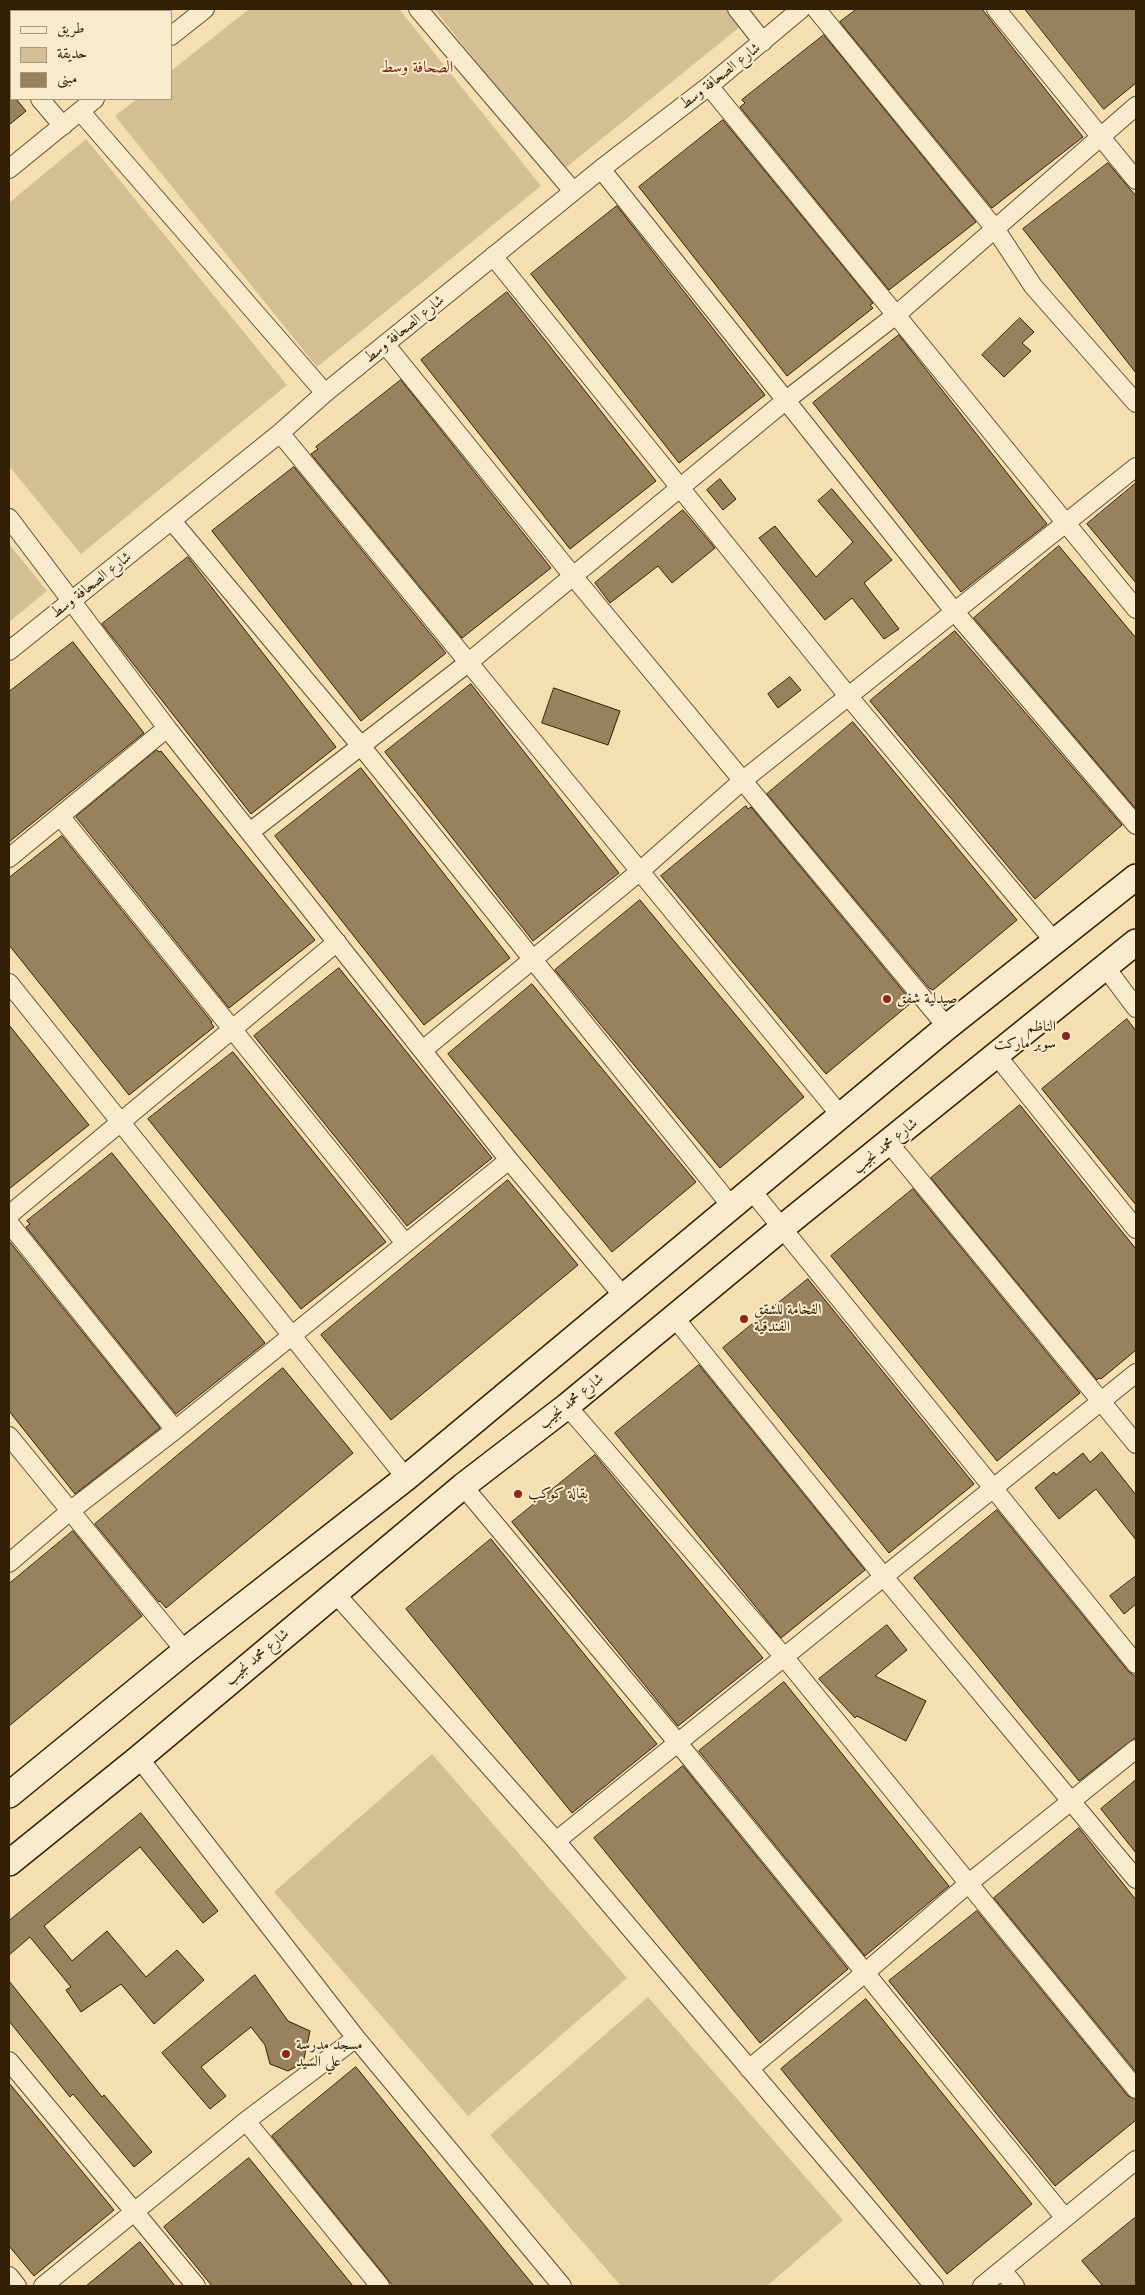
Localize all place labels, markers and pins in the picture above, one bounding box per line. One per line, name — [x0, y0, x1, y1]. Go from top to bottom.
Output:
place label: صيدلية شفق — [897, 990, 957, 1008]
marker: صيدلية شفق — [881, 993, 893, 1005]
place label: الناظم سوبر ماركت — [994, 1018, 1056, 1053]
marker: الناظم سوبر ماركت — [1060, 1030, 1072, 1042]
place label: الفخامة للشقق الفندقية — [754, 1301, 821, 1336]
marker: الفخامة للشقق الفندقية — [738, 1313, 750, 1325]
place label: بقالة كوكب — [528, 1485, 588, 1503]
marker: بقالة كوكب — [512, 1488, 524, 1500]
place label: مسجد مدرسة علي السيد — [296, 2036, 363, 2071]
marker: مسجد مدرسة علي السيد — [280, 2048, 292, 2060]

